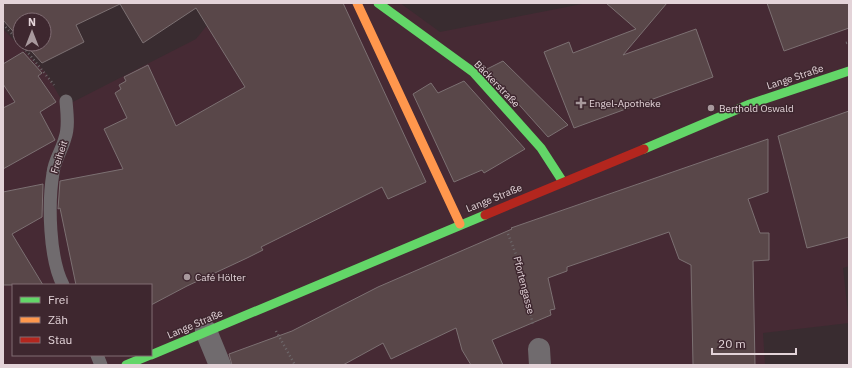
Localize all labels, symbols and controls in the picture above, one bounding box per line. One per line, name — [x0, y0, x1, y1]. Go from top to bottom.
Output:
north arrow — [12, 12, 52, 52]
text: N — [28, 15, 36, 29]
street label: Bäckerstraße — [471, 58, 523, 111]
street label: Lange Straße — [765, 62, 826, 92]
place label: Engel-Apotheke — [589, 97, 661, 110]
marker: Engel-Apotheke — [576, 98, 586, 108]
place label: Berthold Oswald — [719, 102, 794, 115]
marker: Berthold Oswald — [706, 103, 716, 113]
street label: Freiheit — [48, 138, 71, 175]
street label: Lange Straße — [464, 181, 524, 215]
street label: Pfortengasse — [511, 255, 538, 316]
place label: Café Hölter — [195, 271, 246, 284]
marker: Café Hölter — [182, 272, 192, 282]
legend — [12, 284, 152, 356]
text: Frei — [48, 292, 68, 307]
street label: Lange Straße — [165, 306, 225, 342]
text: Zäh — [48, 312, 68, 327]
scale bar — [712, 330, 796, 356]
text: Stau — [48, 332, 72, 347]
text: 20 m — [718, 336, 746, 351]

